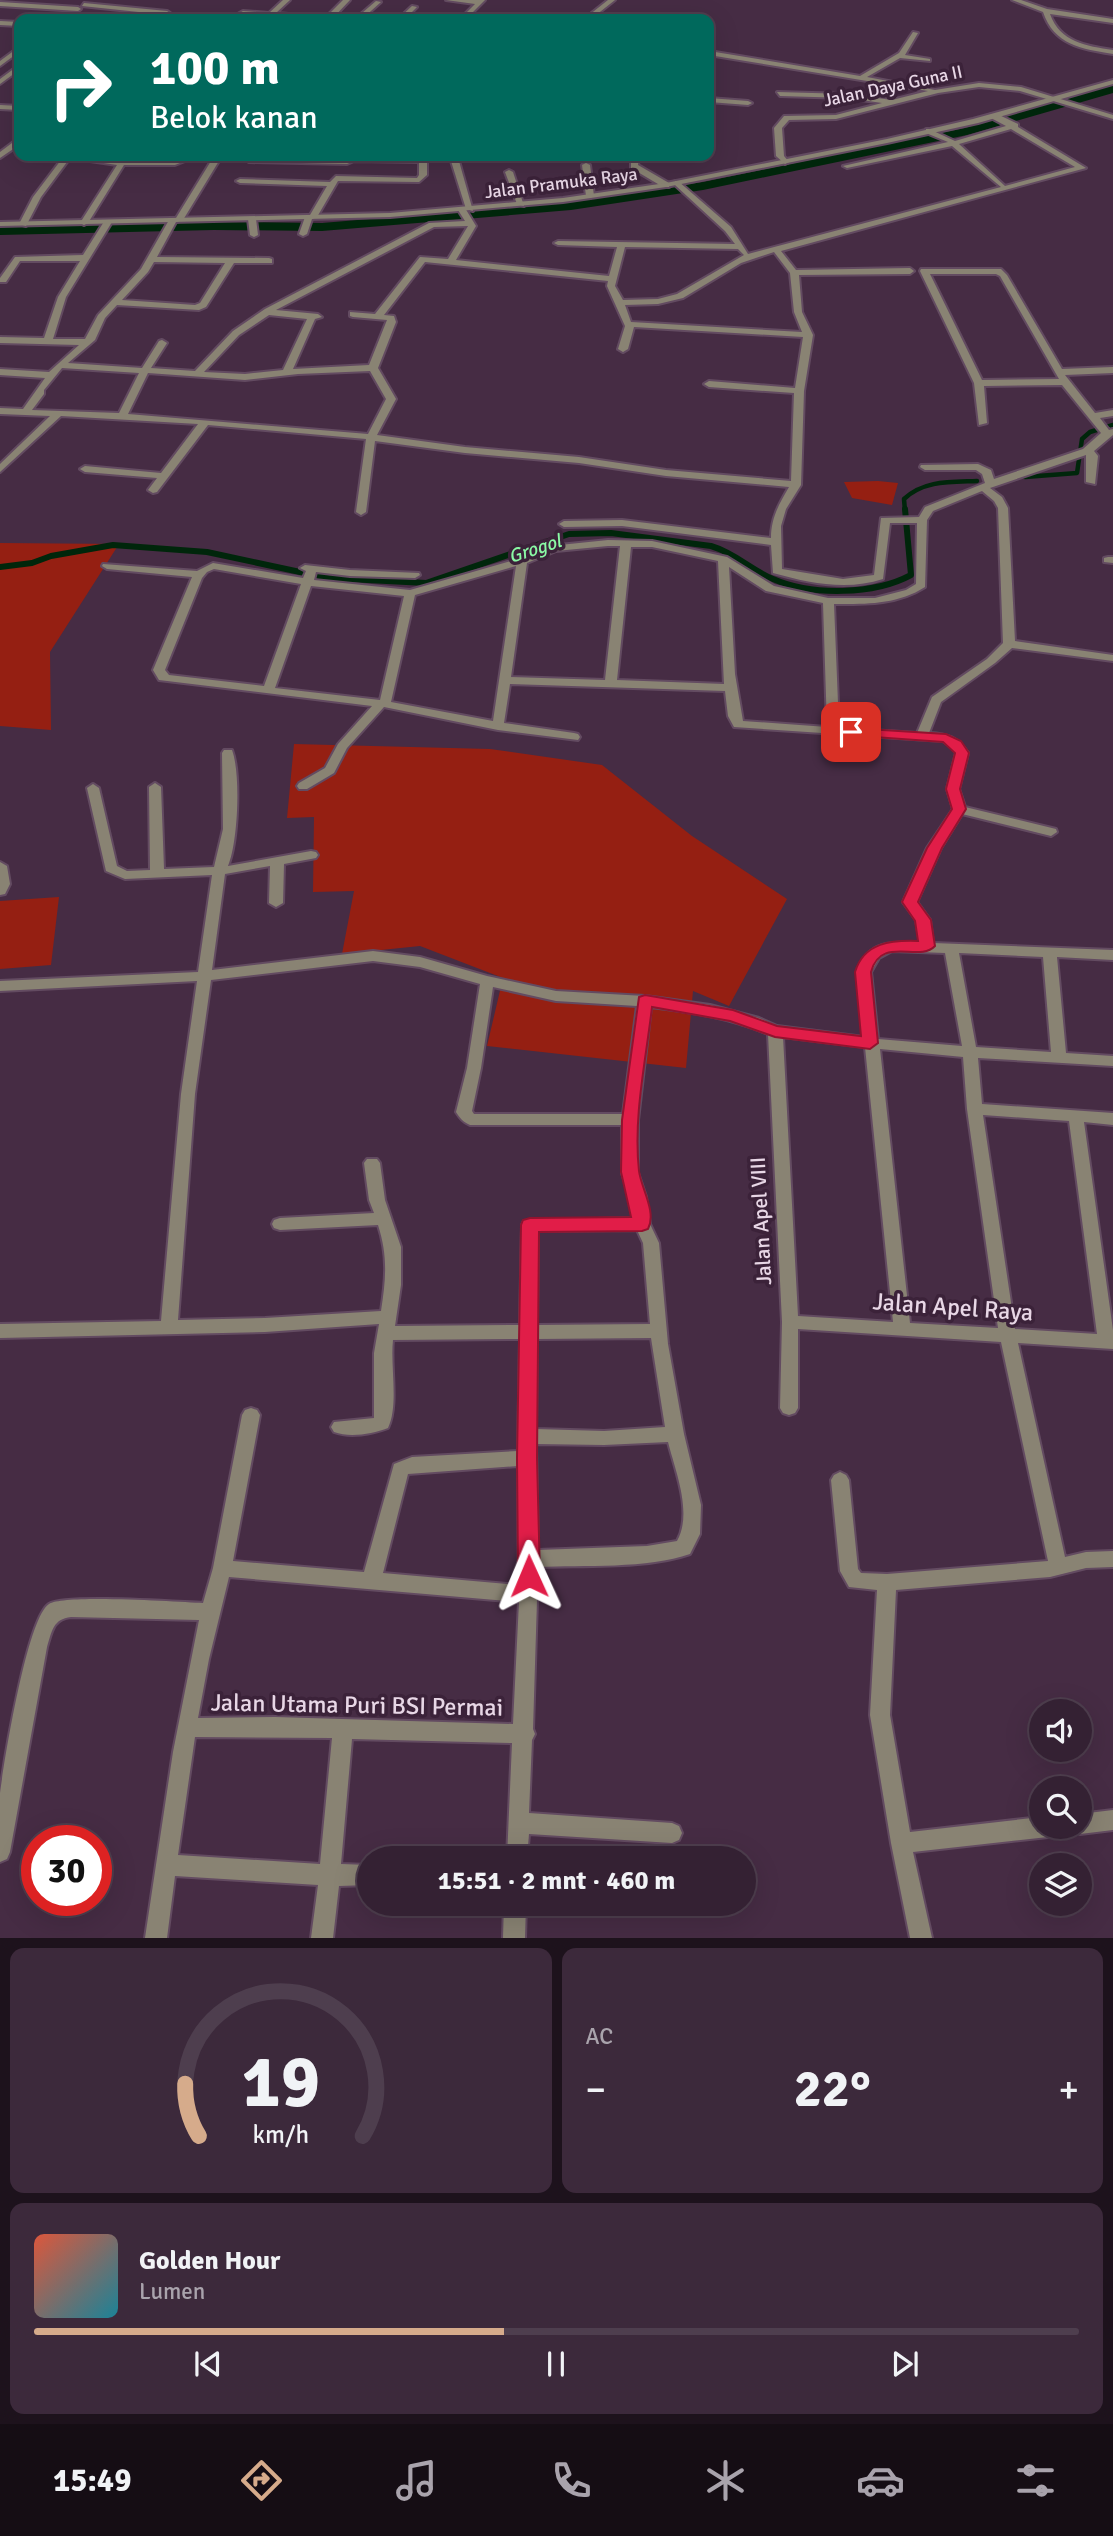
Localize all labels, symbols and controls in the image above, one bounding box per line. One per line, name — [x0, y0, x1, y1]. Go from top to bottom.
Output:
text: 100 m — [150, 38, 280, 98]
icon: right — [35, 42, 126, 133]
street label: Jalan Daya Guna II — [822, 61, 964, 111]
text: Belok kanan — [150, 98, 318, 137]
street label: Jalan Pramuka Raya — [483, 163, 639, 203]
water label: Grogol — [506, 529, 566, 569]
pin — [821, 702, 881, 762]
icon: arrive — [832, 713, 870, 751]
street label: Jalan Apel VIII — [745, 1156, 777, 1286]
street label: Jalan Apel Raya — [872, 1286, 1034, 1328]
position arrow — [492, 1539, 566, 1613]
street label: Jalan Utama Puri BSI Permai — [211, 1687, 503, 1723]
map controls — [1029, 1699, 1092, 1916]
button: sound — [1029, 1699, 1092, 1762]
button: search — [1029, 1776, 1092, 1839]
speed limit sign: 30 — [21, 1825, 112, 1916]
button: layers — [1029, 1853, 1092, 1916]
text: 15:51 · 2 mnt · 460 m — [438, 1865, 675, 1897]
text: AC — [586, 2022, 613, 2051]
text: 19 — [241, 2039, 320, 2128]
text: 22° — [794, 2057, 871, 2121]
text: − — [586, 2066, 606, 2113]
text: + — [1058, 2066, 1079, 2113]
text: km/h — [252, 2119, 309, 2150]
text: Golden Hour — [139, 2245, 280, 2277]
text: Lumen — [139, 2277, 205, 2306]
icon: previous — [189, 2345, 227, 2383]
icon: pause — [537, 2345, 575, 2383]
icon: next — [886, 2345, 924, 2383]
icon: directions — [237, 2456, 286, 2505]
icon: music — [392, 2456, 441, 2505]
icon: phone — [547, 2456, 596, 2505]
icon: climate — [701, 2456, 750, 2505]
icon: car — [856, 2456, 905, 2505]
icon: filters — [1011, 2456, 1060, 2505]
text: 15:49 — [53, 2461, 131, 2500]

